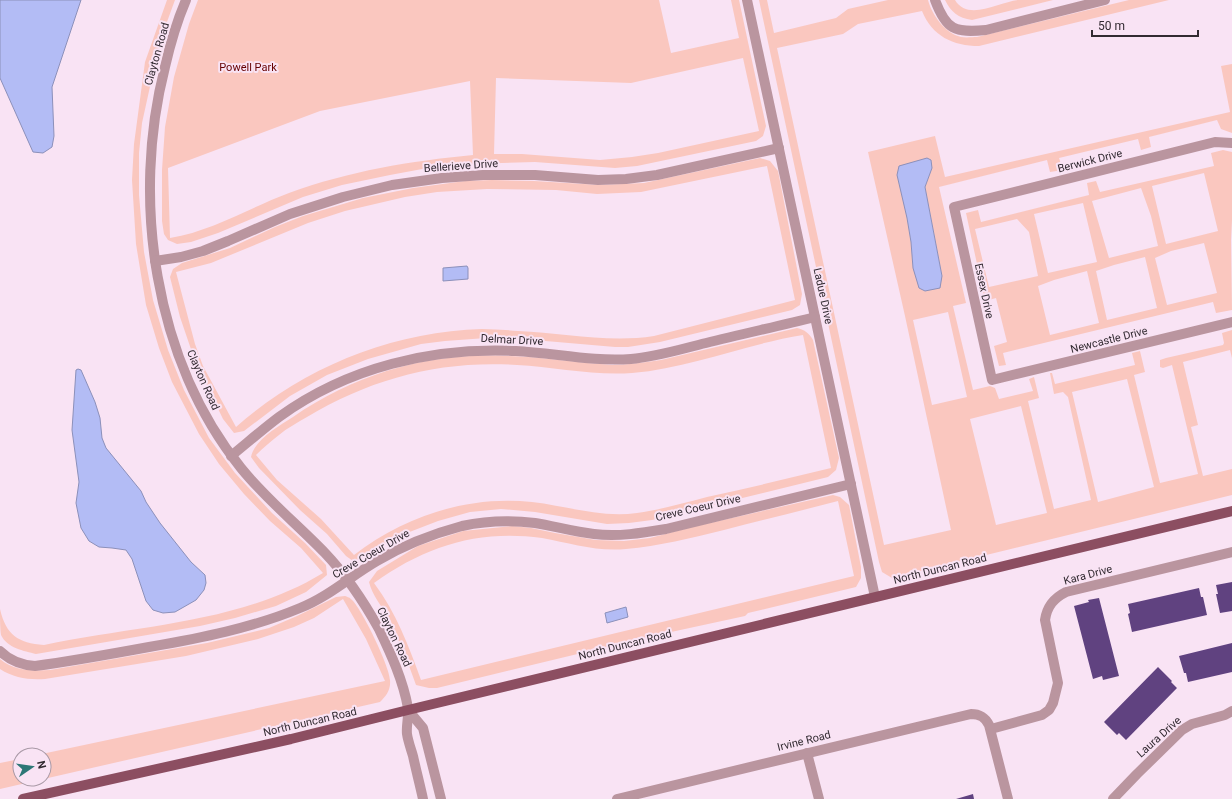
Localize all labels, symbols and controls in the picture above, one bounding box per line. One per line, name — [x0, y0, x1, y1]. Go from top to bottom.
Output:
scale bar — [1092, 12, 1198, 38]
text: 50 m — [1098, 19, 1125, 33]
street label: Clayton Road — [142, 21, 172, 87]
park label: Powell Park — [219, 61, 277, 74]
street label: Berwick Drive — [1056, 147, 1124, 175]
street label: Bellerieve Drive — [423, 157, 499, 175]
street label: Essex Drive — [972, 262, 996, 320]
street label: Ladue Drive — [811, 267, 835, 326]
street label: Newcastle Drive — [1069, 324, 1149, 356]
street label: Delmar Drive — [480, 332, 544, 348]
street label: Clayton Road — [184, 348, 222, 412]
street label: Creve Coeur Drive — [654, 492, 742, 524]
street label: Creve Coeur Drive — [330, 527, 412, 581]
street label: North Duncan Road — [892, 551, 988, 587]
street label: Kara Drive — [1062, 562, 1114, 588]
street label: Clayton Road — [374, 605, 414, 669]
street label: North Duncan Road — [577, 627, 673, 663]
street label: North Duncan Road — [262, 705, 358, 739]
street label: Laura Drive — [1134, 714, 1184, 760]
street label: Irvine Road — [776, 728, 832, 754]
north arrow — [12, 747, 52, 787]
text: N — [34, 760, 49, 770]

